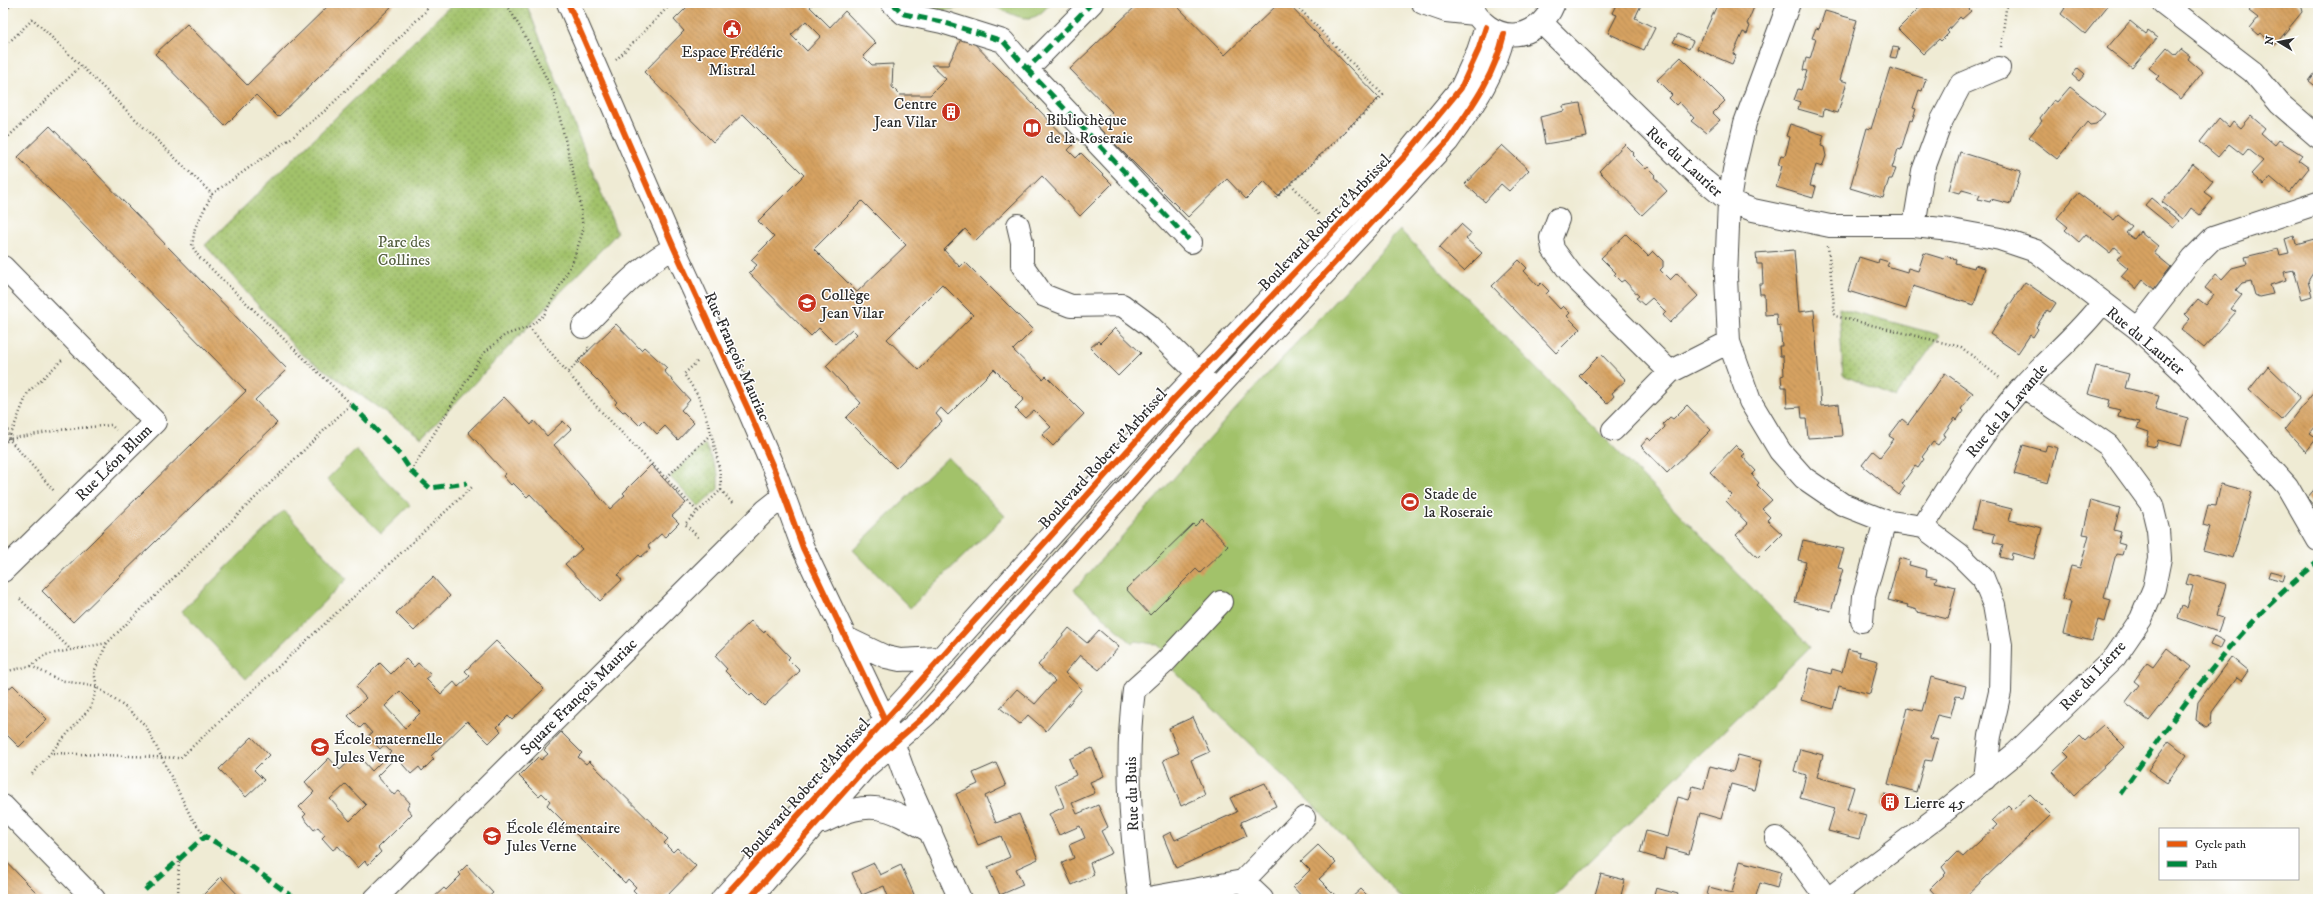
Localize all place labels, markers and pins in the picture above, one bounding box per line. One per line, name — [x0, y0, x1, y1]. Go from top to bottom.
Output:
public building icon: Espace Frédéric Mistral — [721, 18, 743, 40]
place label: Espace Frédéric Mistral — [681, 42, 783, 80]
place label: Centre Jean Vilar — [872, 94, 937, 132]
building icon: Centre Jean Vilar — [940, 101, 962, 123]
place label: Bibliothèque de la Roseraie — [1046, 110, 1133, 148]
library icon: Bibliothèque de la Roseraie — [1021, 117, 1043, 139]
place label: Collège Jean Vilar — [819, 285, 884, 323]
school or university icon: Collège Jean Vilar — [796, 292, 818, 314]
place label: Stade de la Roseraie — [1424, 484, 1493, 522]
sports icon: Stade de la Roseraie — [1399, 491, 1421, 513]
place label: École maternelle Jules Verne — [332, 729, 443, 767]
school or university icon: École maternelle Jules Verne — [309, 736, 331, 758]
building icon: Lierre 45 — [1879, 791, 1901, 813]
place label: Lierre 45 — [1904, 793, 1965, 813]
place label: École élémentaire Jules Verne — [504, 818, 621, 856]
school or university icon: École élémentaire Jules Verne — [481, 825, 503, 847]

